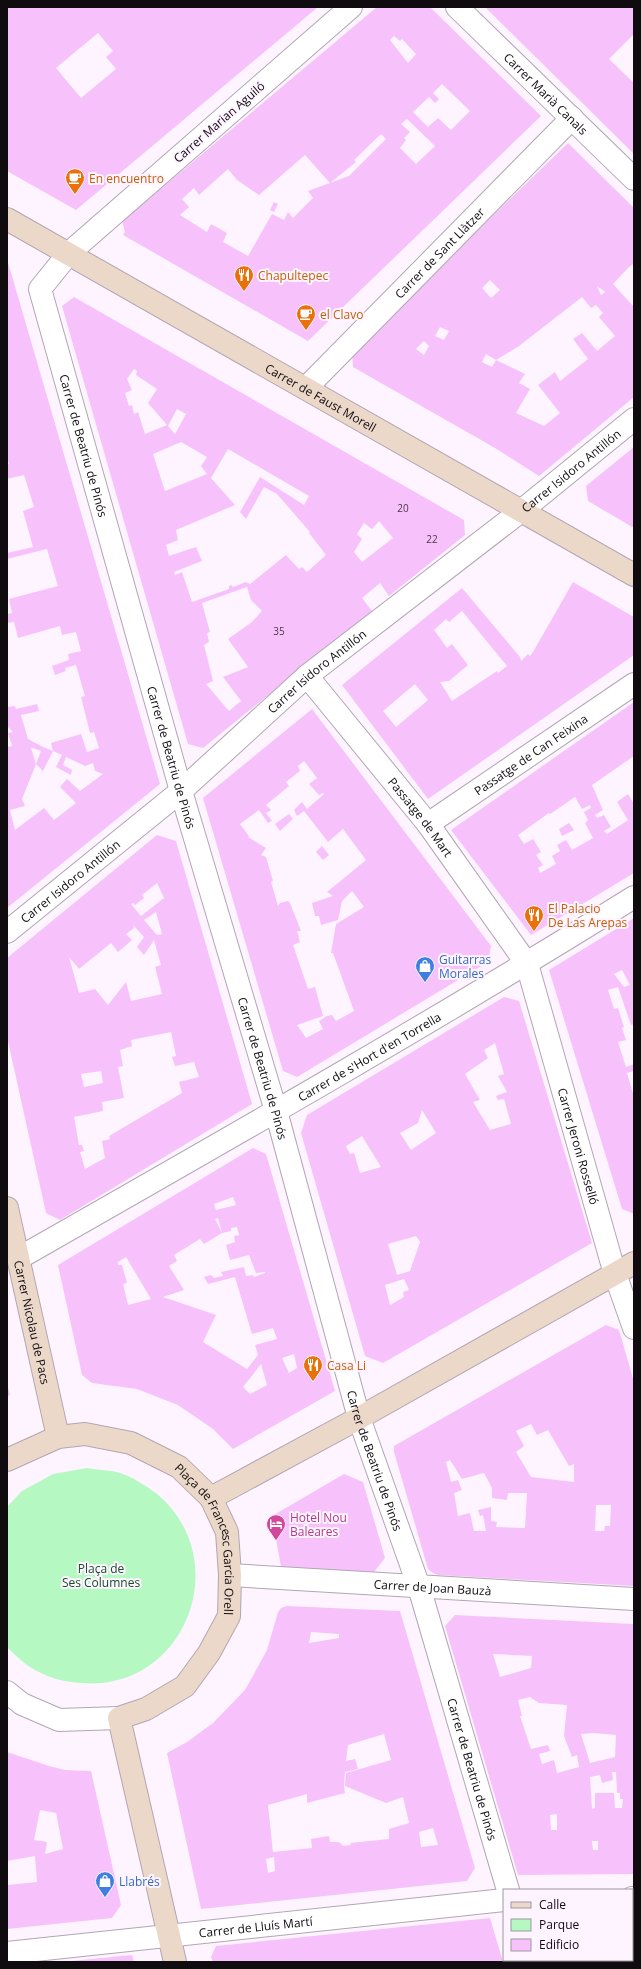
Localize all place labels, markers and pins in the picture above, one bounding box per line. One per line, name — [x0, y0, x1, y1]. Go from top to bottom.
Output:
cafe icon: En encuentro — [64, 167, 86, 195]
place label: En encuentro — [89, 170, 164, 187]
restaurant icon: Chapultepec — [233, 264, 255, 292]
place label: Chapultepec — [258, 267, 328, 284]
cafe icon: el Clavo — [295, 303, 317, 331]
place label: el Clavo — [320, 306, 363, 323]
place label: El Palacio De Las Arepas — [548, 900, 628, 931]
restaurant icon: El Palacio De Las Arepas — [523, 904, 545, 932]
place label: Guitarras Morales — [439, 951, 492, 982]
shop icon: Guitarras Morales — [414, 955, 436, 983]
restaurant icon: Casa Li — [302, 1354, 324, 1382]
place label: Casa Li — [327, 1357, 366, 1374]
place label: Hotel Nou Baleares — [290, 1509, 347, 1540]
hotel icon: Hotel Nou Baleares — [265, 1513, 287, 1541]
shop icon: Llabrés — [94, 1870, 116, 1898]
place label: Llabrés — [119, 1873, 160, 1890]

